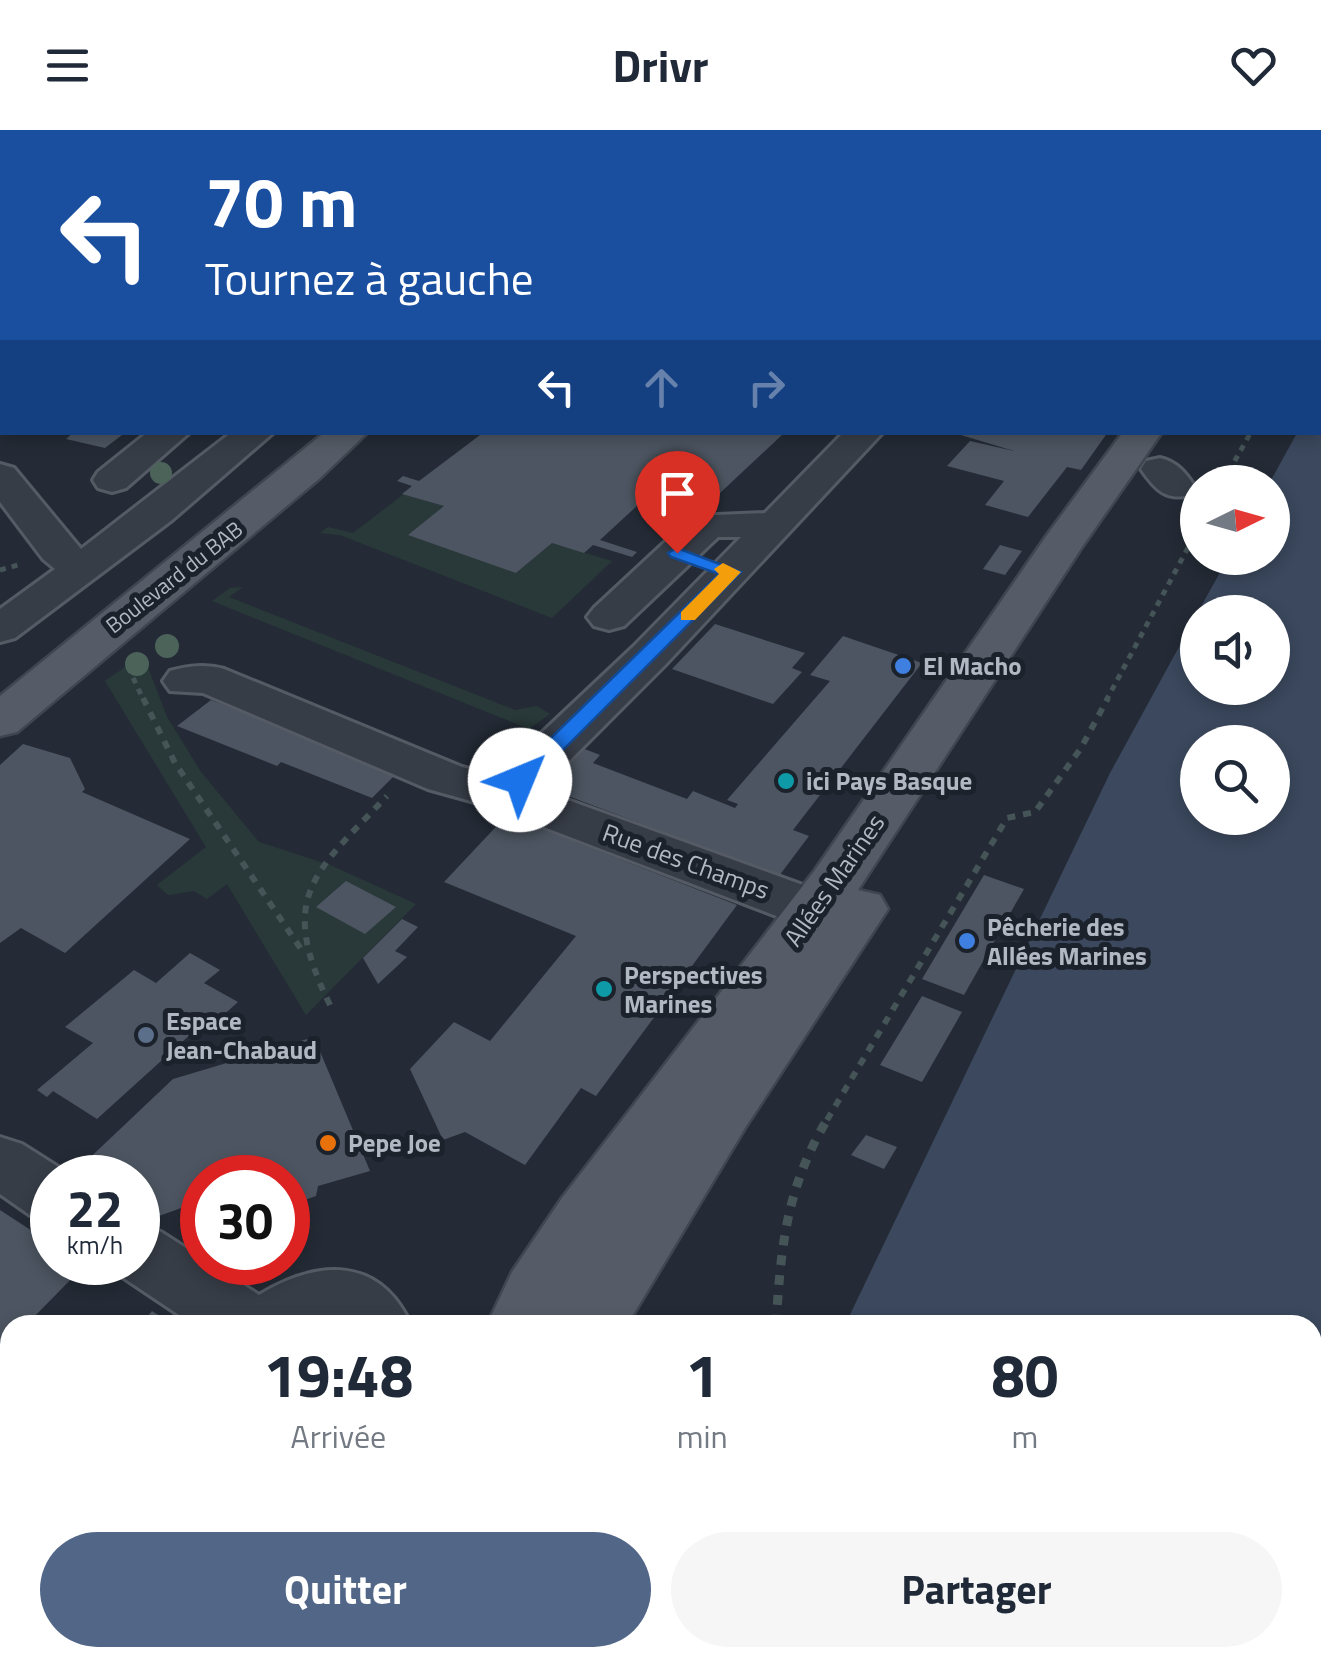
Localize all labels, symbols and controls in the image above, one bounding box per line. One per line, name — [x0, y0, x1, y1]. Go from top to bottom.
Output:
text: Drivr — [612, 31, 709, 99]
icon: menu — [40, 38, 95, 93]
icon: heart — [1226, 38, 1281, 93]
text: 70 m — [205, 148, 358, 254]
icon: left — [40, 170, 170, 300]
text: Tournez à gauche — [205, 244, 534, 312]
icon: left — [529, 360, 584, 415]
icon: ahead — [634, 360, 689, 415]
icon: right — [739, 360, 794, 415]
pin — [635, 451, 720, 554]
north arrow — [1180, 465, 1290, 575]
map controls — [1180, 465, 1290, 835]
icon: arrive — [650, 466, 705, 521]
street label: Boulevard du BAB — [98, 512, 250, 642]
button: sound — [1180, 595, 1290, 705]
place label: El Macho — [923, 647, 1022, 685]
marker: El Macho — [892, 655, 914, 677]
button: search — [1180, 725, 1290, 835]
position arrow — [468, 728, 572, 832]
place label: ici Pays Basque — [806, 762, 972, 800]
marker: ici Pays Basque — [775, 770, 797, 792]
street label: Allées Marines — [774, 806, 894, 954]
street label: Rue des Champs — [597, 813, 775, 909]
place label: Pêcherie des Allées Marines — [987, 908, 1147, 975]
marker: Pêcherie des Allées Marines — [956, 930, 978, 952]
place label: Perspectives Marines — [624, 956, 762, 1023]
marker: Perspectives Marines — [593, 978, 615, 1000]
place label: Espace Jean-Chabaud — [166, 1002, 317, 1069]
marker: Espace Jean-Chabaud — [135, 1024, 157, 1046]
place label: Pepe Joe — [348, 1124, 441, 1162]
marker: Pepe Joe — [317, 1132, 339, 1154]
speed limit sign: 30 — [180, 1155, 310, 1285]
text: 22 — [67, 1170, 123, 1246]
text: km/h — [67, 1226, 123, 1264]
text: 19:48 — [264, 1329, 413, 1420]
text: 1 — [685, 1329, 719, 1420]
text: 80 — [991, 1329, 1058, 1420]
text: Arrivée — [291, 1412, 386, 1460]
text: min — [677, 1412, 728, 1460]
text: m — [1011, 1412, 1038, 1460]
button: Quitter — [40, 1532, 651, 1647]
button: Partager — [671, 1532, 1282, 1647]

